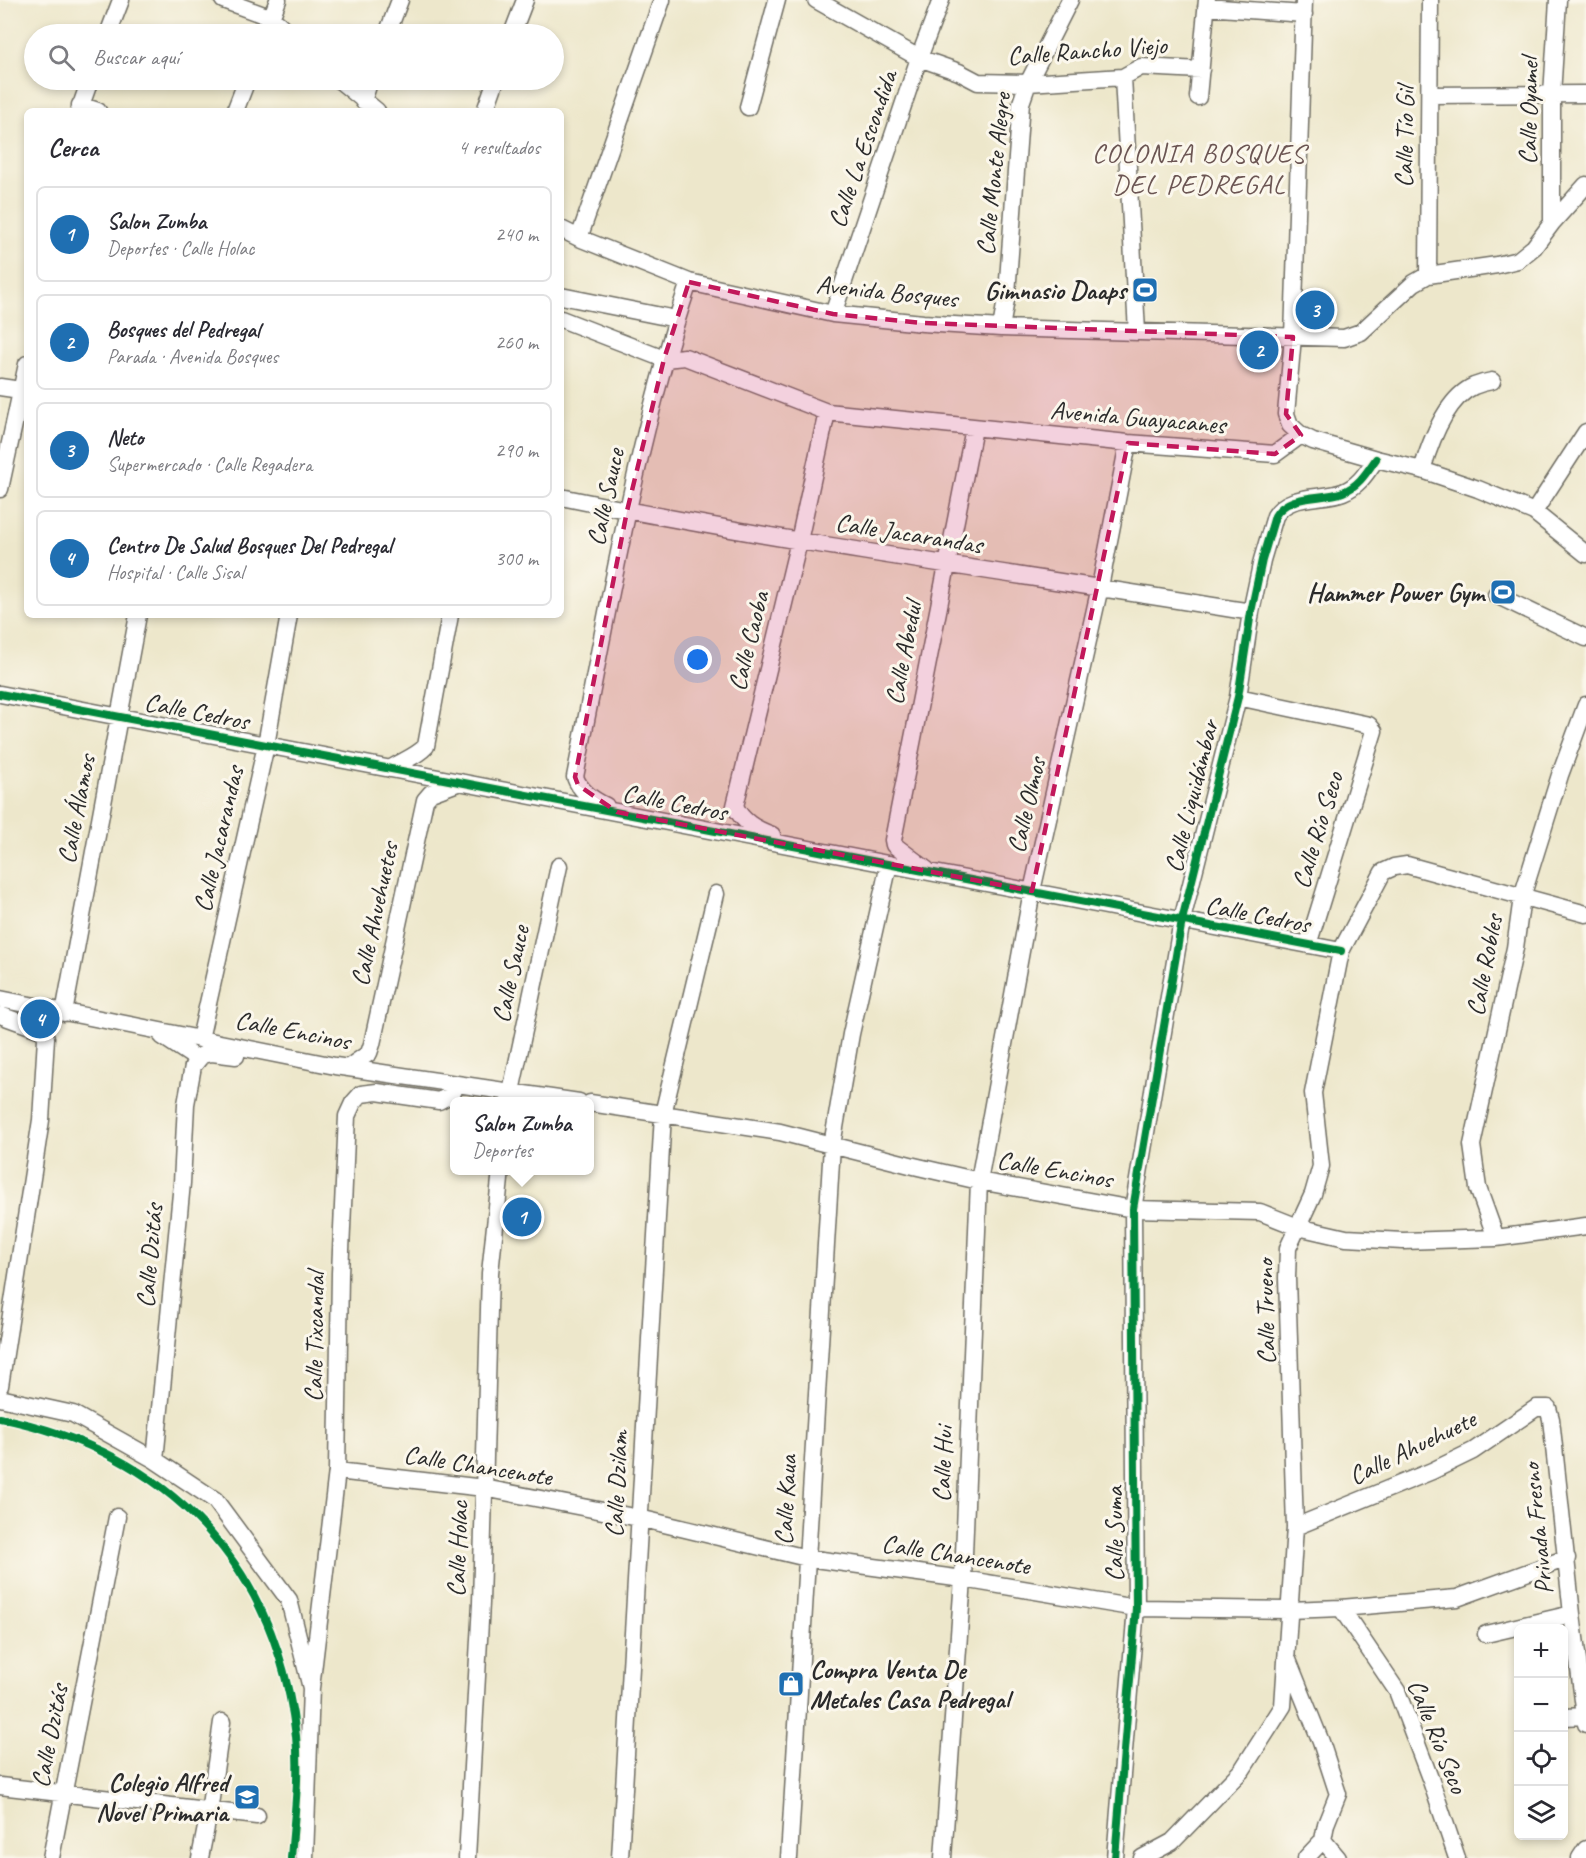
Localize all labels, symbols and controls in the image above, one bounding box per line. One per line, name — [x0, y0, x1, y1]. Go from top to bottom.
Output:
search box — [24, 24, 564, 90]
street label: Calle Rancho Viejo — [1006, 28, 1170, 73]
icon: search — [45, 41, 78, 74]
text: Buscar aquí — [93, 43, 179, 71]
street label: Calle Oyamel — [1511, 53, 1546, 165]
street label: Calle La Escondida — [820, 64, 905, 232]
street label: Calle Tío Gil — [1387, 81, 1422, 188]
street label: Calle Monte Alegre — [969, 90, 1019, 257]
text: Cerca — [48, 131, 98, 164]
text: 4 resultados — [458, 135, 540, 160]
district label: COLONIA BOSQUES DEL PEDREGAL — [1092, 136, 1309, 201]
text: Salon Zumba — [107, 208, 206, 236]
text: 1 — [65, 222, 74, 247]
text: 240 m — [495, 222, 538, 247]
text: Deportes · Calle Holac — [107, 236, 254, 261]
street label: Avenida Bosques — [815, 268, 961, 316]
place label: Gimnasio Daaps — [985, 274, 1129, 307]
sports icon: Gimnasio Daaps — [1130, 275, 1160, 305]
pin: 3 — [1296, 288, 1334, 332]
text: Bosques del Pedregal — [107, 316, 260, 344]
pin: 2 — [1240, 328, 1278, 372]
text: 2 — [65, 330, 74, 355]
text: 260 m — [495, 330, 538, 355]
text: Parada · Avenida Bosques — [107, 344, 278, 369]
street label: Avenida Guayacanes — [1049, 393, 1229, 442]
text: Neto — [107, 424, 143, 452]
text: 3 — [65, 438, 74, 463]
text: 290 m — [495, 438, 538, 463]
street label: Calle Sauce — [579, 444, 632, 549]
text: Supermercado · Calle Regadera — [107, 452, 312, 477]
street label: Calle Jacarandas — [833, 506, 987, 562]
text: Centro De Salud Bosques Del Pedregal — [107, 532, 392, 560]
text: 4 — [65, 546, 74, 571]
text: 300 m — [495, 546, 538, 571]
text: Hospital · Calle Sisal — [107, 560, 244, 585]
place label: Hammer Power Gym — [1307, 576, 1486, 609]
sports icon: Hammer Power Gym — [1488, 577, 1518, 607]
street label: Calle Caoba — [720, 586, 777, 694]
street label: Calle Abedul — [877, 594, 930, 707]
your location — [683, 645, 712, 674]
street label: Calle Cedros — [142, 685, 254, 738]
street label: Calle Liquidámbar — [1157, 714, 1227, 876]
street label: Calle Álamos — [50, 750, 104, 866]
street label: Calle Olmos — [999, 752, 1054, 856]
street label: Calle Jacarandas — [186, 761, 252, 915]
street label: Calle Río Seco — [1284, 766, 1351, 892]
street label: Calle Cedros — [620, 776, 732, 829]
street label: Calle Ahuehuetes — [343, 837, 406, 989]
street label: Calle Cedros — [1203, 888, 1315, 941]
street label: Calle Robles — [1459, 910, 1511, 1018]
street label: Calle Sauce — [484, 921, 537, 1026]
pin: 4 — [20, 996, 60, 1042]
street label: Calle Encinos — [233, 1003, 355, 1058]
popup — [450, 1097, 594, 1175]
text: Salon Zumba — [472, 1110, 572, 1138]
text: Deportes — [472, 1138, 532, 1163]
street label: Calle Encinos — [995, 1143, 1117, 1196]
pin: 1 — [502, 1194, 542, 1240]
street label: Calle Dzitás — [129, 1201, 171, 1309]
street label: Calle Trueno — [1248, 1256, 1283, 1365]
street label: Calle Tixcandal — [297, 1267, 332, 1402]
street label: Calle Ahuehuete — [1343, 1401, 1483, 1492]
street label: Calle Hui — [925, 1422, 960, 1503]
street label: Calle Dzilam — [597, 1428, 636, 1538]
street label: Calle Chancenote — [402, 1438, 556, 1494]
street label: Calle Kaua — [767, 1453, 804, 1546]
street label: Privada Fresno — [1514, 1459, 1561, 1596]
street label: Calle Suma — [1098, 1485, 1131, 1582]
street label: Calle Holac — [439, 1499, 476, 1598]
street label: Calle Chancenote — [880, 1527, 1034, 1583]
map controls — [1514, 1624, 1568, 1840]
button: + — [1514, 1624, 1568, 1678]
place label: Compra Venta De Metales Casa Pedregal — [810, 1653, 1014, 1716]
shop icon: Compra Venta De Metales Casa Pedregal — [776, 1669, 806, 1699]
street label: Calle Río Seco — [1400, 1674, 1476, 1800]
button: − — [1514, 1678, 1568, 1732]
street label: Calle Dzitás — [23, 1680, 76, 1790]
button: locate — [1514, 1732, 1568, 1786]
place label: Colegio Alfred Novel Primaria — [96, 1766, 233, 1829]
school or university icon: Colegio Alfred Novel Primaria — [232, 1782, 262, 1812]
button: layers — [1514, 1786, 1568, 1840]

